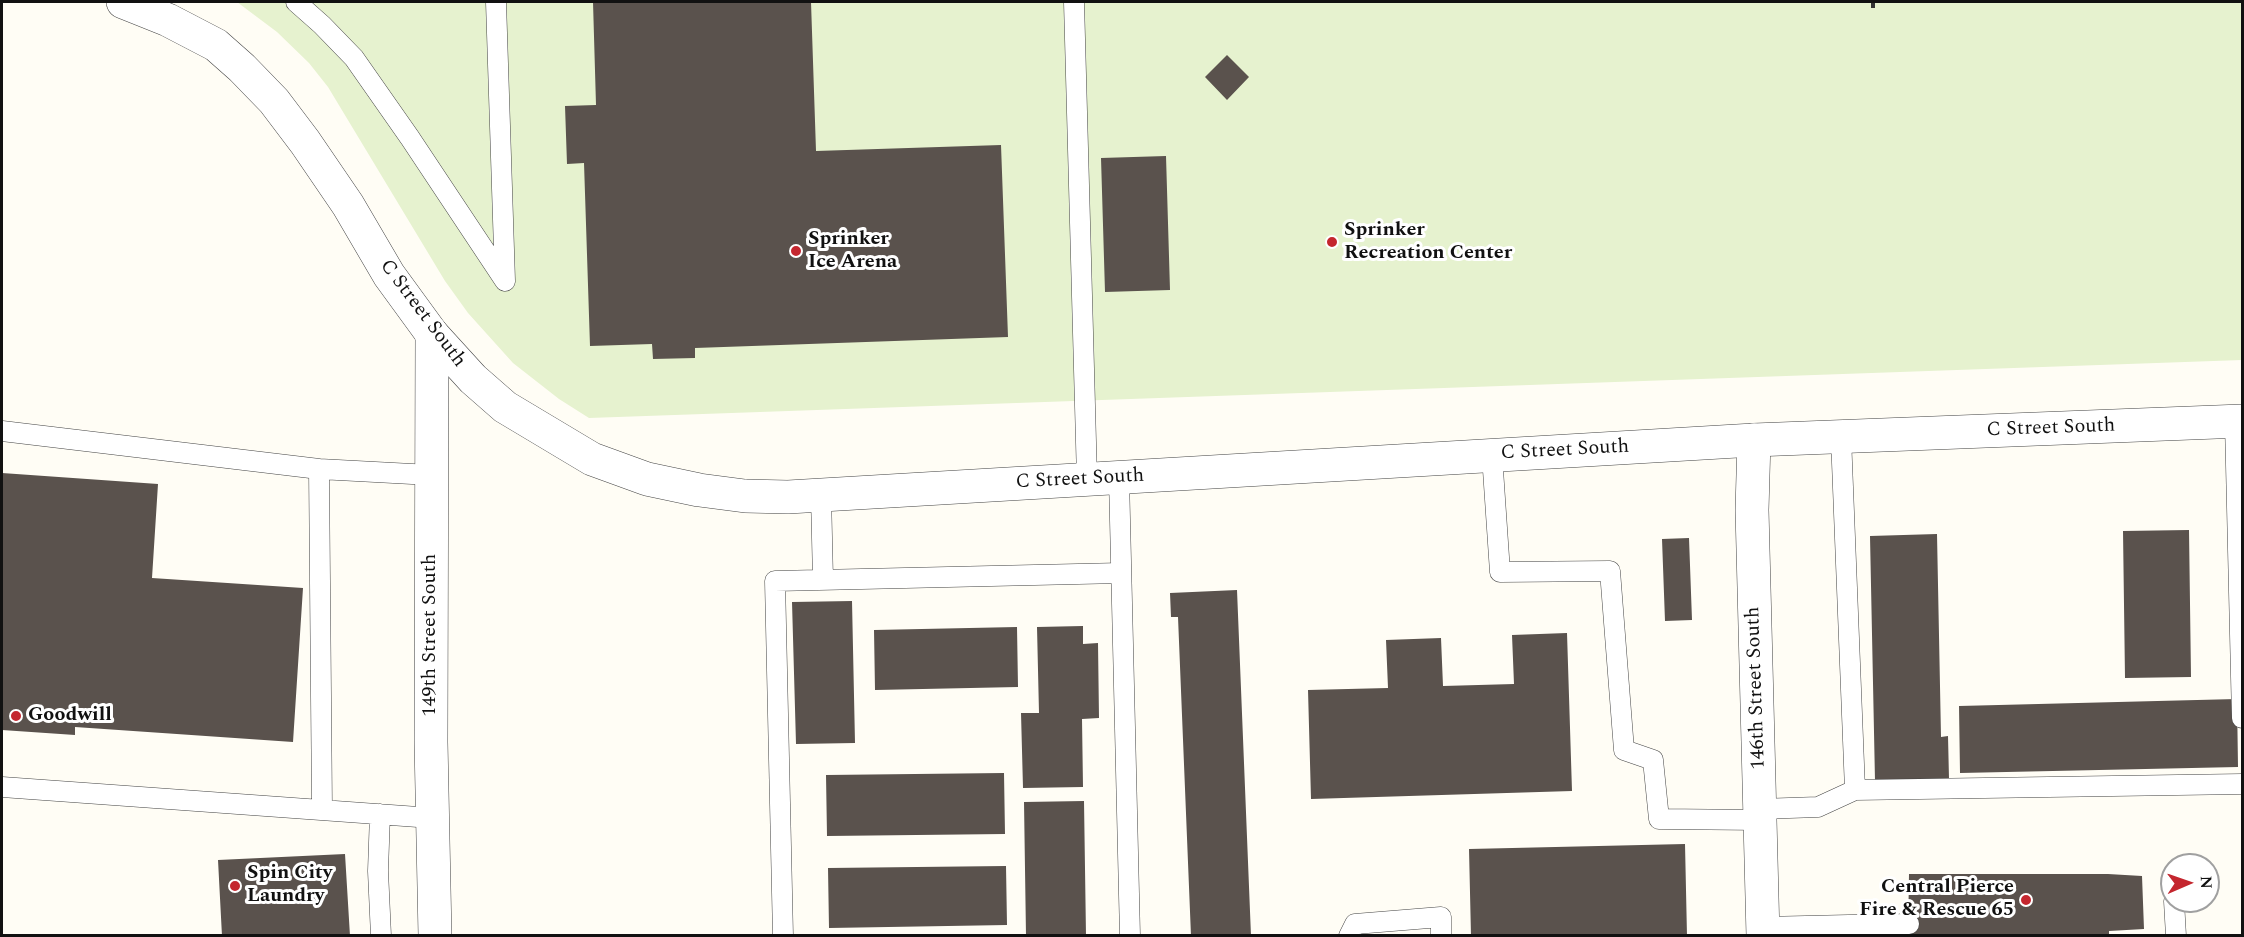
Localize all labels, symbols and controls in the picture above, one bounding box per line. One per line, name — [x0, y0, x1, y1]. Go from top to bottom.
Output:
place label: Sprinker Recreation Center — [1344, 219, 1512, 266]
place label: Sprinker Ice Arena — [808, 228, 897, 275]
marker: Sprinker Recreation Center — [1325, 235, 1339, 249]
marker: Sprinker Ice Arena — [789, 244, 803, 258]
street label: C Street South — [374, 255, 470, 373]
street label: C Street South — [1986, 415, 2116, 443]
street label: C Street South — [1500, 436, 1630, 466]
street label: C Street South — [1015, 465, 1145, 495]
street label: 149th Street South — [419, 554, 443, 716]
street label: 146th Street South — [1742, 606, 1772, 770]
place label: Goodwill — [28, 704, 112, 728]
marker: Goodwill — [9, 709, 23, 723]
north arrow — [2160, 853, 2220, 913]
place label: Spin City Laundry — [247, 862, 332, 909]
text: N — [2194, 875, 2218, 889]
place label: Central Pierce Fire & Rescue 65 — [1859, 876, 2014, 923]
marker: Spin City Laundry — [228, 879, 242, 893]
marker: Central Pierce Fire & Rescue 65 — [2019, 893, 2033, 907]

